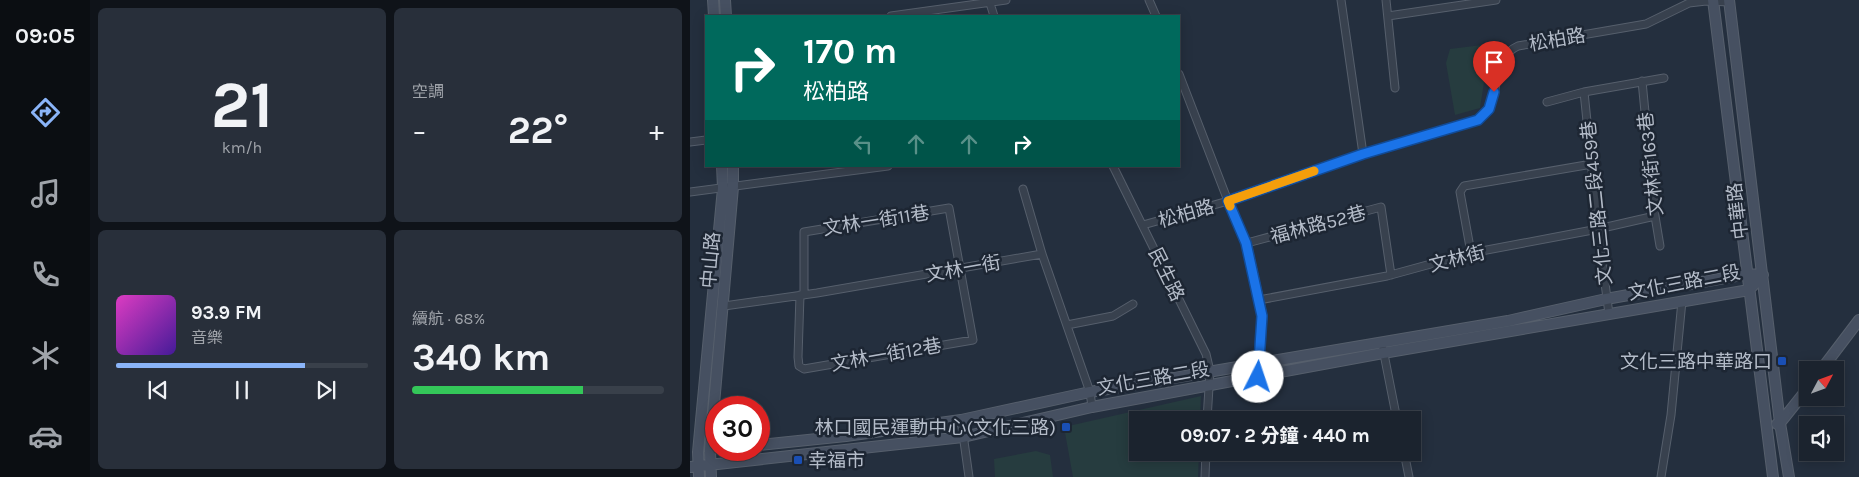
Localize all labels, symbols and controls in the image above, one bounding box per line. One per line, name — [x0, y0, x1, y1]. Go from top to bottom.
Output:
text: 09:05 — [15, 23, 75, 49]
street label: 松柏路 — [1527, 24, 1587, 56]
text: 170 m — [803, 31, 897, 72]
icon: right — [720, 35, 785, 100]
pin — [1473, 41, 1515, 92]
icon: arrive — [1480, 48, 1508, 76]
text: 21 — [211, 67, 273, 143]
text: 松柏路 — [803, 79, 869, 105]
text: 空調 — [412, 82, 444, 101]
icon: directions — [28, 95, 63, 130]
text: 22° — [508, 108, 568, 153]
street label: 文林街163巷 — [1635, 111, 1667, 217]
text: − — [412, 114, 427, 147]
text: + — [649, 114, 664, 147]
street label: 文化三路二段459巷 — [1577, 120, 1617, 286]
icon: left — [849, 130, 877, 158]
icon: ahead — [902, 130, 930, 158]
icon: ahead — [955, 130, 983, 158]
icon: right — [1008, 130, 1036, 158]
text: km/h — [222, 138, 262, 157]
icon: music — [28, 176, 63, 211]
street label: 中華路 — [1724, 181, 1752, 241]
street label: 松柏路 — [1156, 196, 1217, 232]
street label: 文林一街11巷 — [821, 202, 931, 240]
street label: 福林路52巷 — [1268, 202, 1368, 248]
street label: 中山路 — [698, 231, 724, 289]
street label: 文林街 — [1427, 241, 1488, 277]
street label: 民生路 — [1144, 244, 1188, 305]
street label: 文林一街 — [924, 252, 1003, 286]
icon: phone — [28, 257, 63, 292]
street label: 文化三路二段 — [1626, 261, 1742, 305]
text: 93.9 FM — [191, 302, 262, 324]
text: 續航 · 68% — [412, 309, 485, 328]
text: 音樂 — [191, 328, 223, 347]
street label: 文林一街12巷 — [829, 334, 943, 376]
text: 340 km — [412, 335, 550, 380]
icon: climate — [28, 338, 63, 373]
position arrow — [1231, 350, 1283, 402]
place label: 文化三路中華路口 — [1620, 351, 1772, 373]
marker: 文化三路中華路口 — [1776, 355, 1788, 367]
street label: 文化三路二段 — [1095, 358, 1211, 400]
north arrow — [1799, 361, 1844, 406]
map controls — [1799, 361, 1844, 461]
icon: previous — [144, 376, 172, 404]
icon: pause — [228, 376, 256, 404]
icon: next — [312, 376, 340, 404]
speed limit sign: 30 — [705, 396, 770, 461]
button: sound — [1799, 416, 1844, 461]
place label: 林口國民運動中心(文化三路) — [814, 417, 1056, 439]
icon: car — [28, 419, 63, 454]
marker: 林口國民運動中心(文化三路) — [1060, 421, 1072, 433]
text: 09:07 · 2 分鐘 · 440 m — [1180, 425, 1370, 447]
place label: 幸福市 — [808, 450, 865, 472]
marker: 幸福市 — [792, 454, 804, 466]

